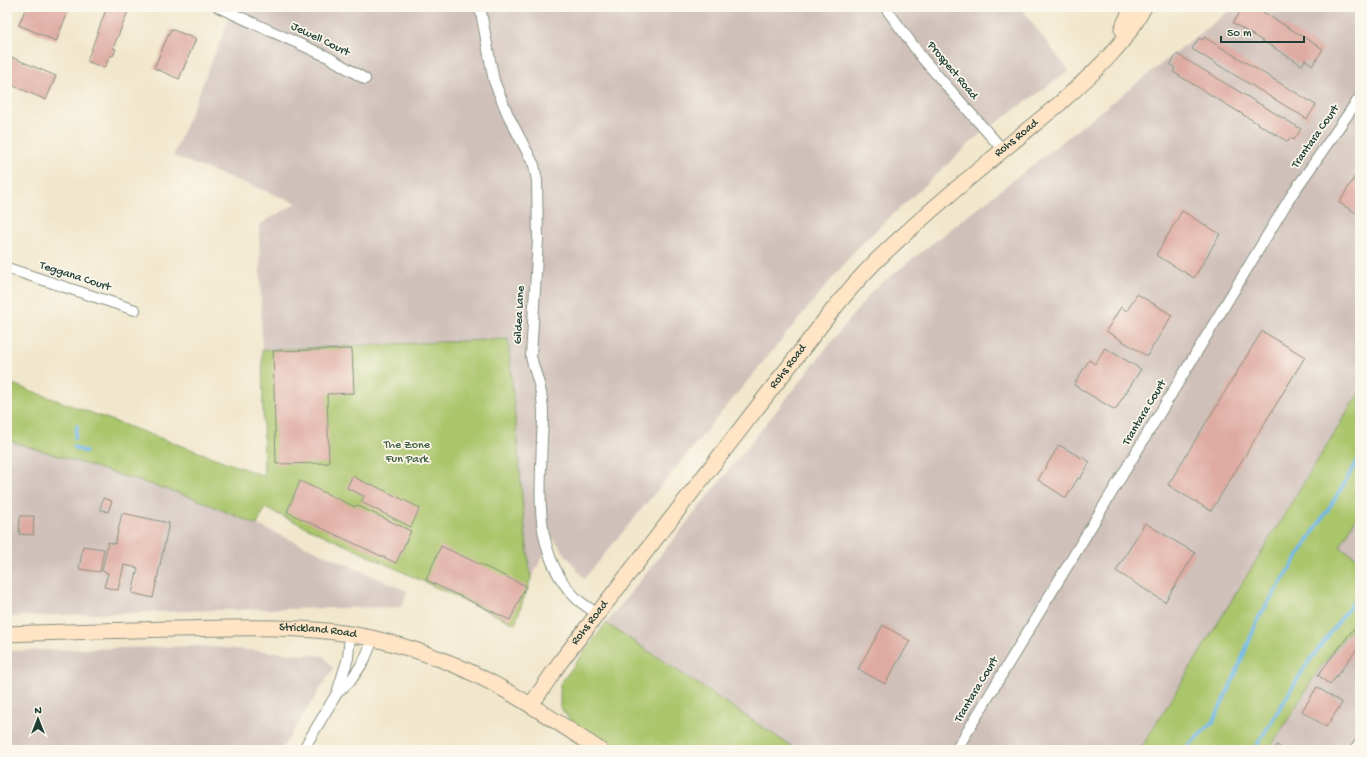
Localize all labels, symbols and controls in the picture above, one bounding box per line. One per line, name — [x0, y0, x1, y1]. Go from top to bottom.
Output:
scale bar — [1221, 18, 1304, 44]
street label: Jewell Court — [288, 20, 353, 61]
text: 50 m — [1227, 27, 1252, 41]
street label: Prospect Road — [923, 38, 981, 104]
street label: Trantara Court — [1288, 102, 1344, 172]
street label: Rohs Road — [992, 116, 1042, 161]
street label: Teggana Court — [37, 259, 113, 295]
street label: Gildea Lane — [511, 285, 529, 345]
street label: Rohs Road — [767, 341, 811, 392]
street label: Trantara Court — [1119, 377, 1171, 449]
park label: The Zone Fun Park — [383, 439, 431, 467]
street label: Rohs Road — [569, 597, 612, 648]
street label: Strickland Road — [279, 621, 359, 642]
street label: Trantara Court — [951, 654, 1003, 726]
north arrow — [18, 699, 58, 739]
text: N — [34, 705, 42, 717]

